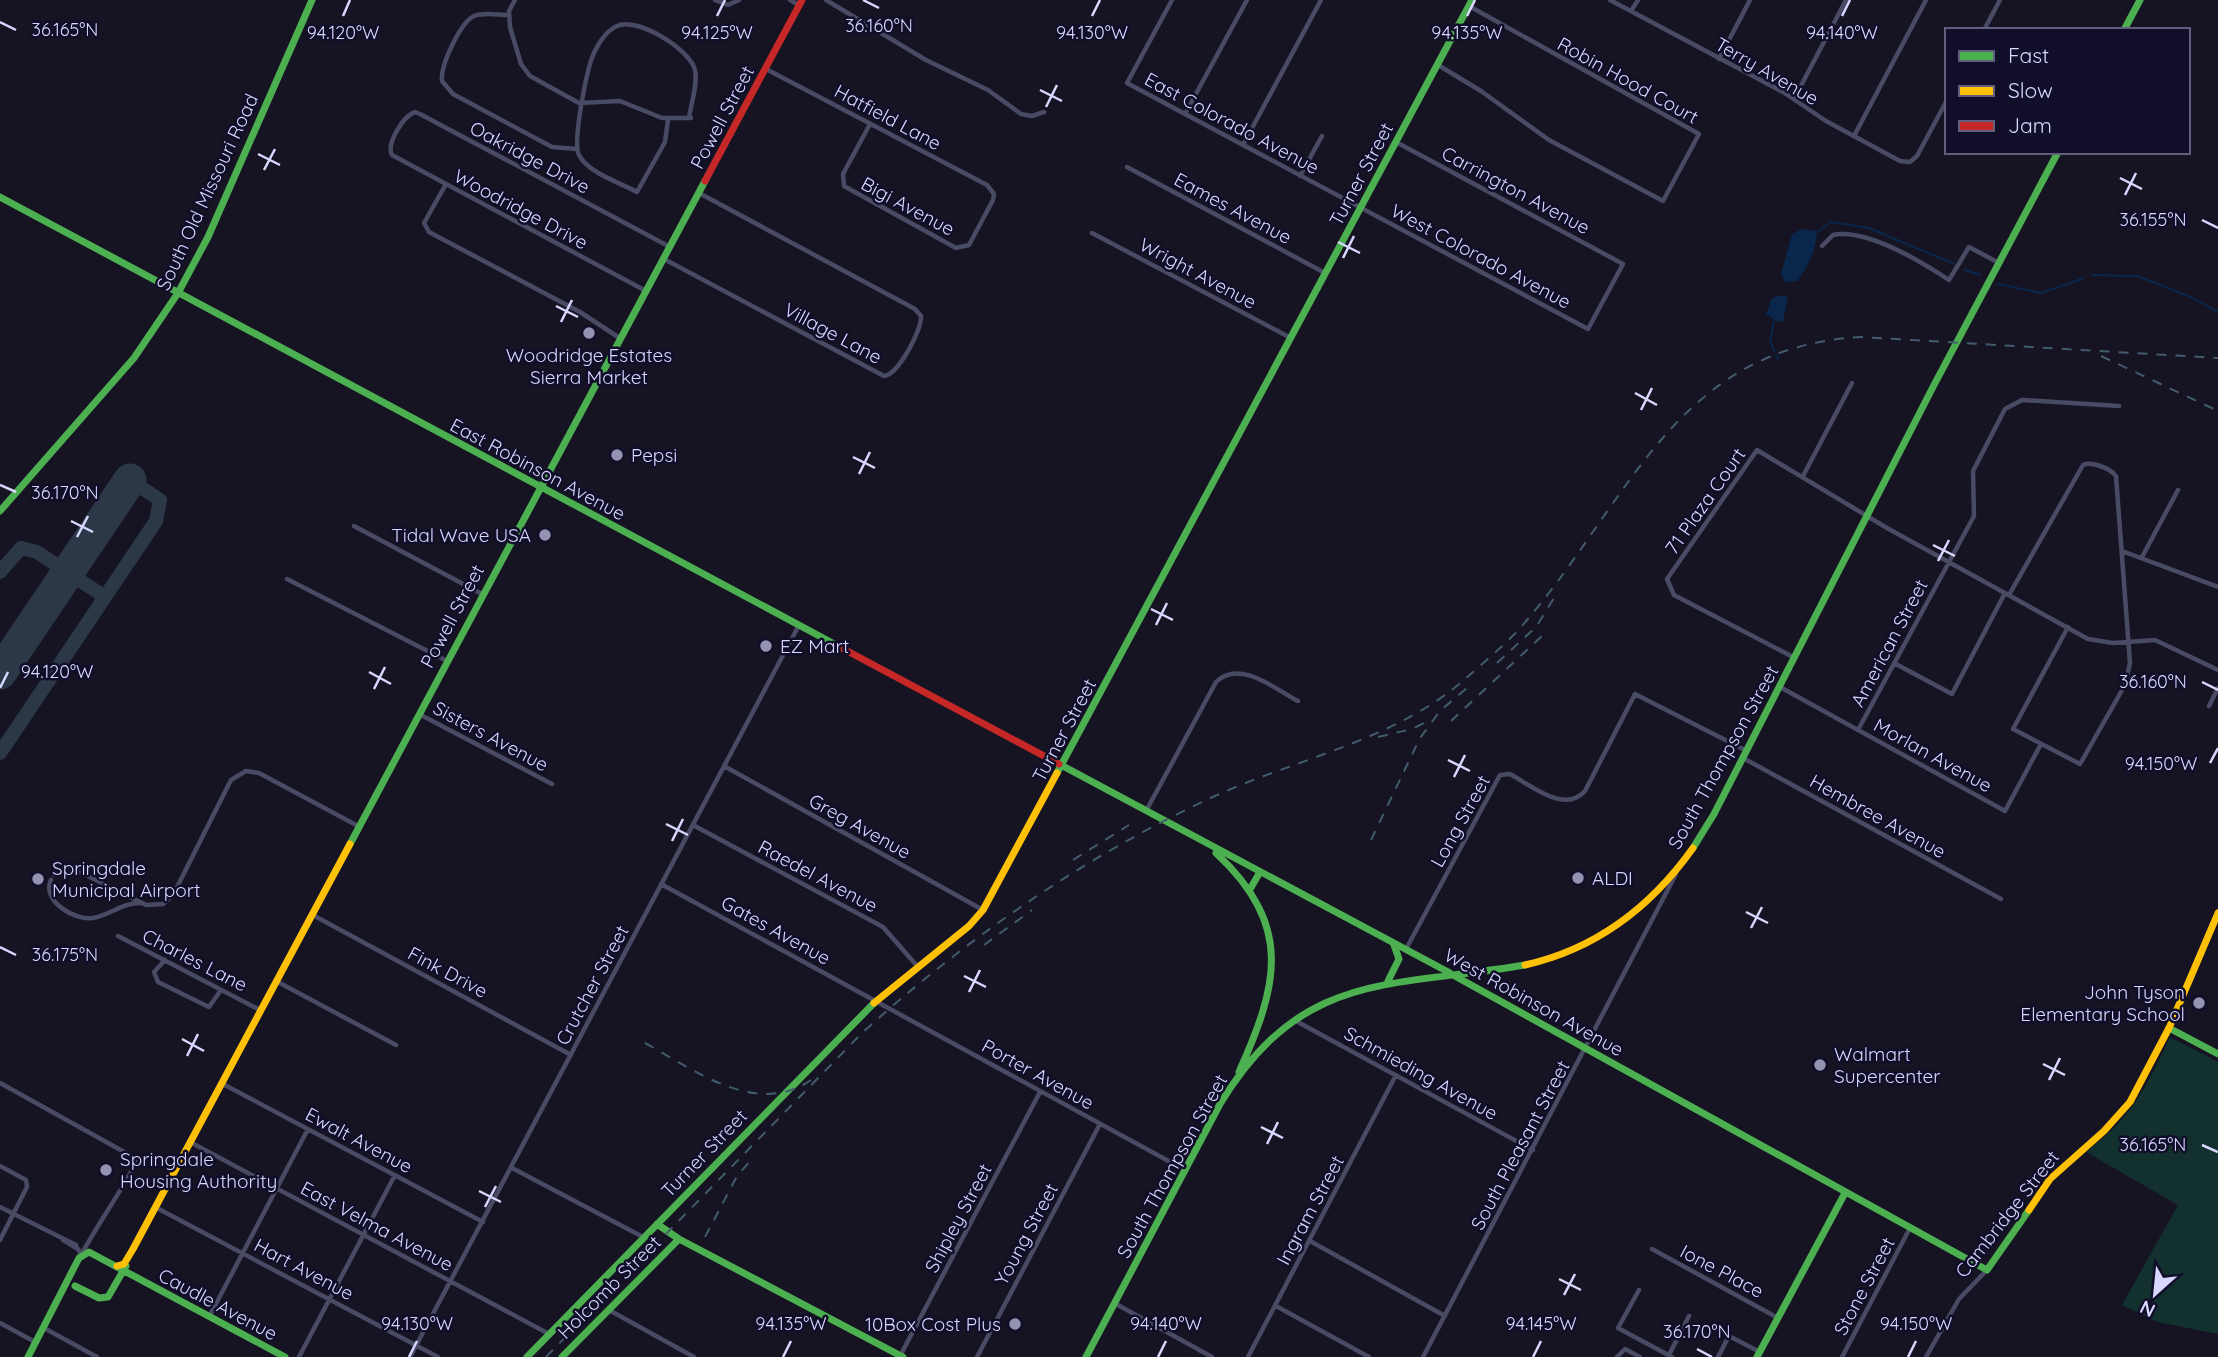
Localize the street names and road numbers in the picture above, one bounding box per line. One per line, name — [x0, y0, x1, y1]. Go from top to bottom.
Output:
street label: Robin Hood Court — [1553, 31, 1703, 129]
street label: Terry Avenue — [1711, 32, 1823, 110]
street label: Powell Street — [685, 61, 759, 173]
street label: East Colorado Avenue — [1141, 67, 1323, 179]
street label: Hatfield Lane — [831, 79, 945, 155]
street label: South Old Missouri Road — [151, 90, 263, 294]
street label: Oakridge Drive — [466, 115, 594, 199]
street label: Turner Street — [1324, 118, 1398, 230]
street label: Carrington Avenue — [1438, 141, 1594, 239]
street label: Woodridge Drive — [450, 164, 592, 254]
street label: Eames Avenue — [1170, 167, 1296, 249]
street label: Bigi Avenue — [857, 171, 959, 241]
street label: West Colorado Avenue — [1387, 198, 1575, 314]
street label: Wright Avenue — [1135, 232, 1261, 314]
street label: Village Lane — [780, 297, 886, 369]
street label: East Robinson Avenue — [446, 413, 630, 525]
street label: 71 Plaza Court — [1660, 443, 1750, 559]
street label: Powell Street — [415, 560, 489, 672]
street label: American Street — [1845, 575, 1933, 711]
street label: South Thompson Street — [1662, 661, 1784, 853]
street label: Turner Street — [1027, 674, 1101, 786]
street label: Sisters Avenue — [429, 696, 553, 776]
street label: Morlan Avenue — [1870, 713, 1996, 797]
street label: Hembree Avenue — [1806, 769, 1950, 863]
street label: Long Street — [1425, 771, 1495, 871]
street label: Greg Avenue — [805, 788, 915, 864]
street label: Raedel Avenue — [754, 834, 882, 918]
street label: Gates Avenue — [717, 890, 835, 970]
street label: Crutcher Street — [550, 921, 634, 1049]
street label: Charles Lane — [139, 923, 251, 997]
street label: Fink Drive — [404, 941, 492, 1003]
street label: West Robinson Avenue — [1440, 943, 1628, 1061]
street label: Schmieding Avenue — [1340, 1021, 1502, 1125]
street label: Porter Avenue — [978, 1033, 1098, 1115]
street label: South Pleasant Street — [1465, 1056, 1575, 1234]
street label: South Thompson Street — [1111, 1070, 1233, 1262]
street label: Ewalt Avenue — [301, 1102, 417, 1178]
street label: Turner Street — [656, 1104, 752, 1202]
street label: Cambridge Street — [1950, 1146, 2064, 1282]
street label: Ingram Street — [1271, 1151, 1349, 1269]
street label: Shipley Street — [919, 1159, 997, 1277]
street label: East Velma Avenue — [297, 1176, 457, 1276]
street label: Young Street — [989, 1179, 1063, 1289]
street label: Holcomb Street — [552, 1230, 666, 1344]
street label: Hart Avenue — [250, 1233, 358, 1305]
street label: Stone Street — [1828, 1233, 1900, 1339]
street label: Ione Place — [1676, 1239, 1768, 1303]
street label: Caudle Avenue — [154, 1263, 282, 1345]

